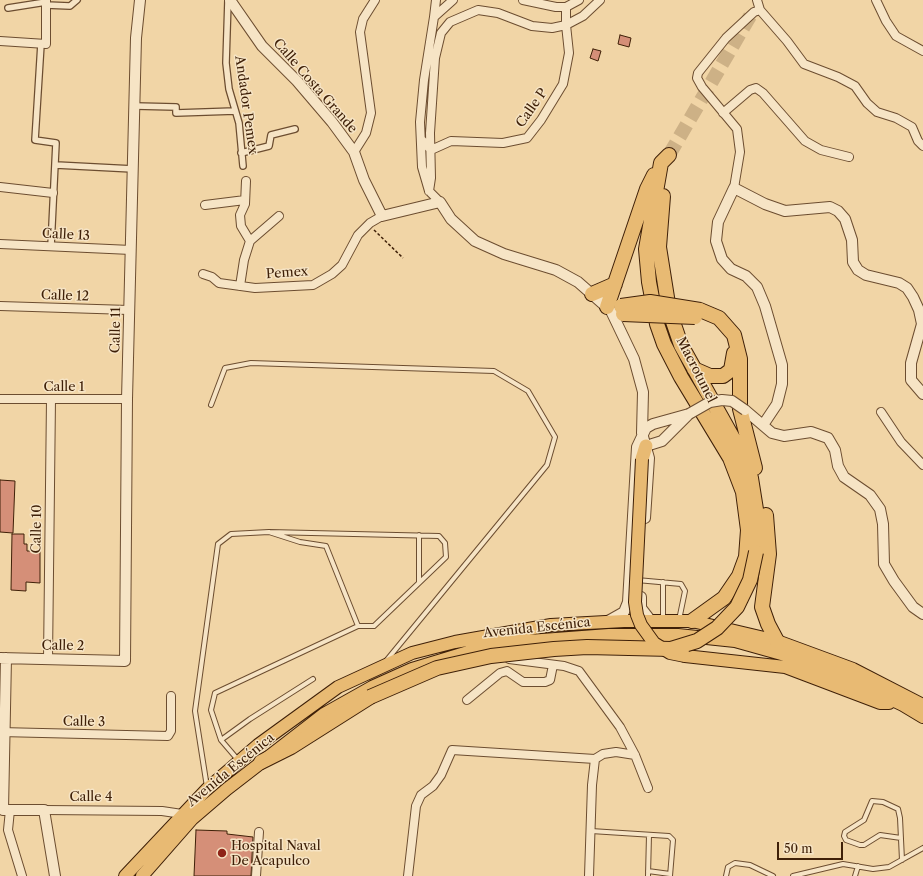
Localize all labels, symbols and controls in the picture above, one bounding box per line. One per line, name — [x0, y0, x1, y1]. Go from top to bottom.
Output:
street label: Calle Costa Grande — [270, 36, 360, 136]
street label: Andador Pemex — [231, 55, 261, 155]
street label: Calle P — [513, 86, 551, 130]
street label: Calle 13 — [42, 226, 90, 244]
street label: Pemex — [266, 264, 308, 282]
street label: Calle 12 — [41, 287, 89, 305]
street label: Calle 11 — [108, 307, 124, 353]
street label: Macrotunel — [673, 334, 719, 406]
street label: Calle 1 — [44, 379, 84, 395]
street label: Calle 10 — [29, 504, 45, 554]
street label: Avenida Escénica — [483, 615, 591, 641]
street label: Calle 2 — [41, 638, 85, 654]
street label: Calle 3 — [63, 714, 105, 730]
street label: Avenida Escénica — [184, 730, 278, 810]
street label: Calle 4 — [70, 789, 112, 805]
scale bar — [779, 834, 845, 860]
place label: Hospital Naval De Acapulco — [231, 838, 321, 869]
text: 50 m — [784, 841, 813, 856]
marker: Hospital Naval De Acapulco — [216, 847, 228, 859]

